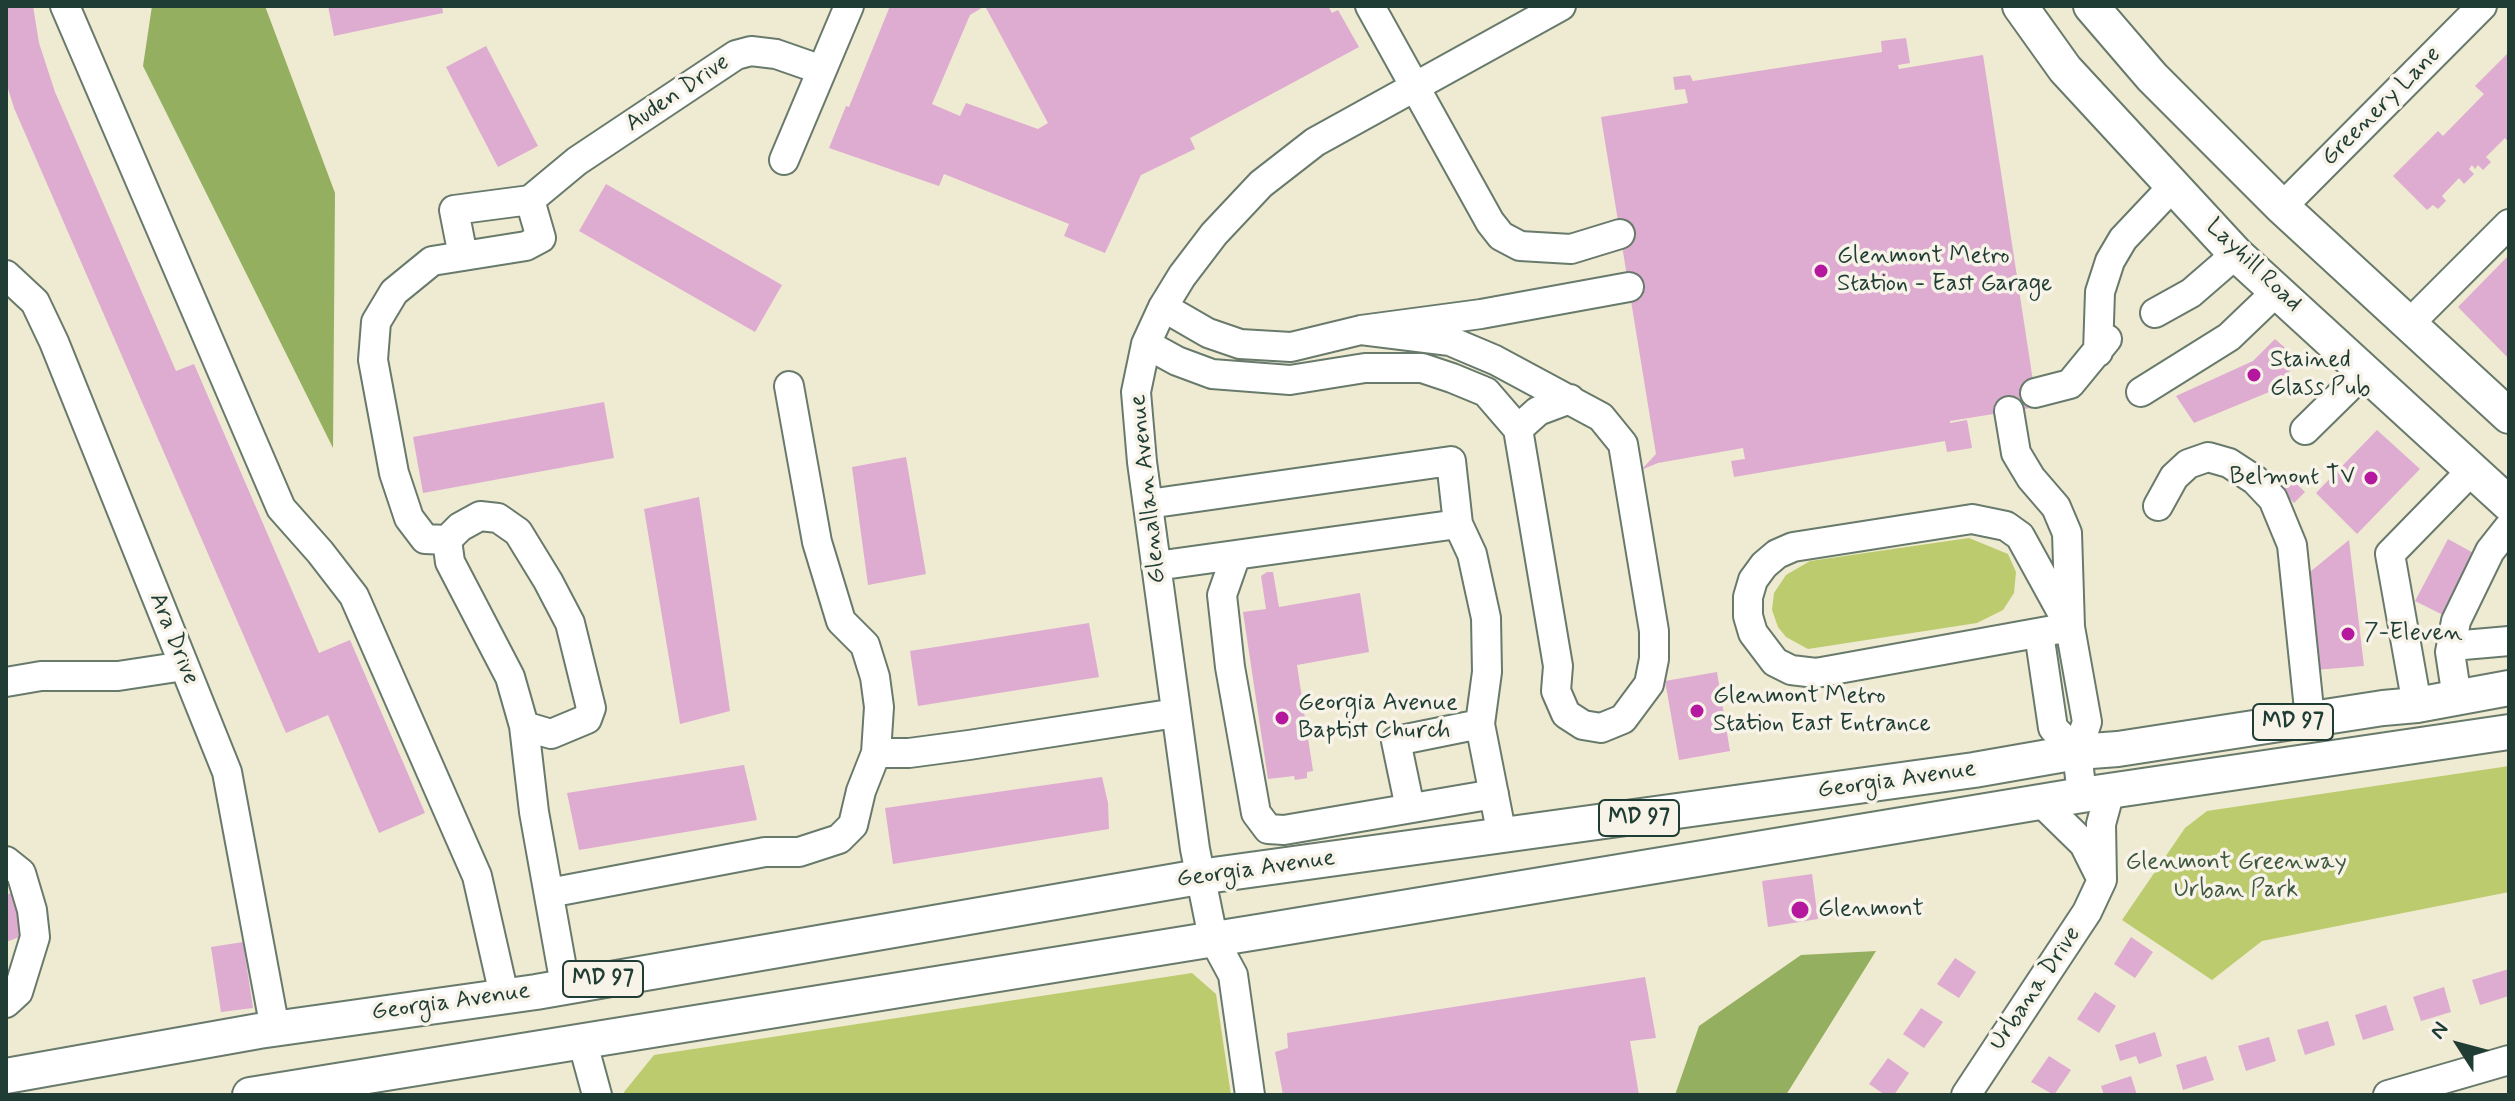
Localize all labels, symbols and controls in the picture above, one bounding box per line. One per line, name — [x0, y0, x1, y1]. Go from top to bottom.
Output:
street label: Greenery Lane — [2316, 41, 2448, 173]
street label: Auden Drive — [621, 49, 735, 139]
street label: Layhill Road — [2199, 213, 2307, 319]
place label: Glenmont Metro Station - East Garage — [1837, 243, 2052, 299]
marker: Glenmont Metro Station - East Garage — [1812, 262, 1830, 280]
place label: Stained Glass Pub — [2270, 347, 2370, 403]
marker: Stained Glass Pub — [2245, 366, 2263, 384]
street label: Glenallan Avenue — [1125, 393, 1173, 585]
place label: Belmont TV — [2230, 464, 2355, 492]
marker: Belmont TV — [2362, 469, 2380, 487]
street label: Ara Drive — [142, 589, 204, 689]
place label: 7-Eleven — [2364, 620, 2463, 648]
marker: 7-Eleven — [2339, 625, 2357, 643]
place label: Glenmont Metro Station East Entrance — [1713, 683, 1931, 739]
place label: Georgia Avenue Baptist Church — [1298, 690, 1458, 746]
marker: Glenmont Metro Station East Entrance — [1688, 702, 1706, 720]
road number: MD 97 — [2253, 704, 2333, 740]
marker: Georgia Avenue Baptist Church — [1273, 709, 1291, 727]
street label: Georgia Avenue — [1816, 756, 1978, 806]
road number: MD 97 — [1599, 800, 1679, 836]
street label: Georgia Avenue — [1175, 845, 1337, 895]
park label: Glenmont Greenway Urban Park — [2125, 849, 2347, 905]
place label: Glenmont — [1818, 896, 1924, 924]
marker: Glenmont — [1789, 899, 1811, 921]
street label: Urbana Drive — [1984, 922, 2088, 1056]
road number: MD 97 — [563, 961, 643, 997]
street label: Georgia Avenue — [370, 978, 532, 1028]
north arrow — [2419, 1005, 2499, 1085]
text: N — [2424, 1017, 2455, 1045]

